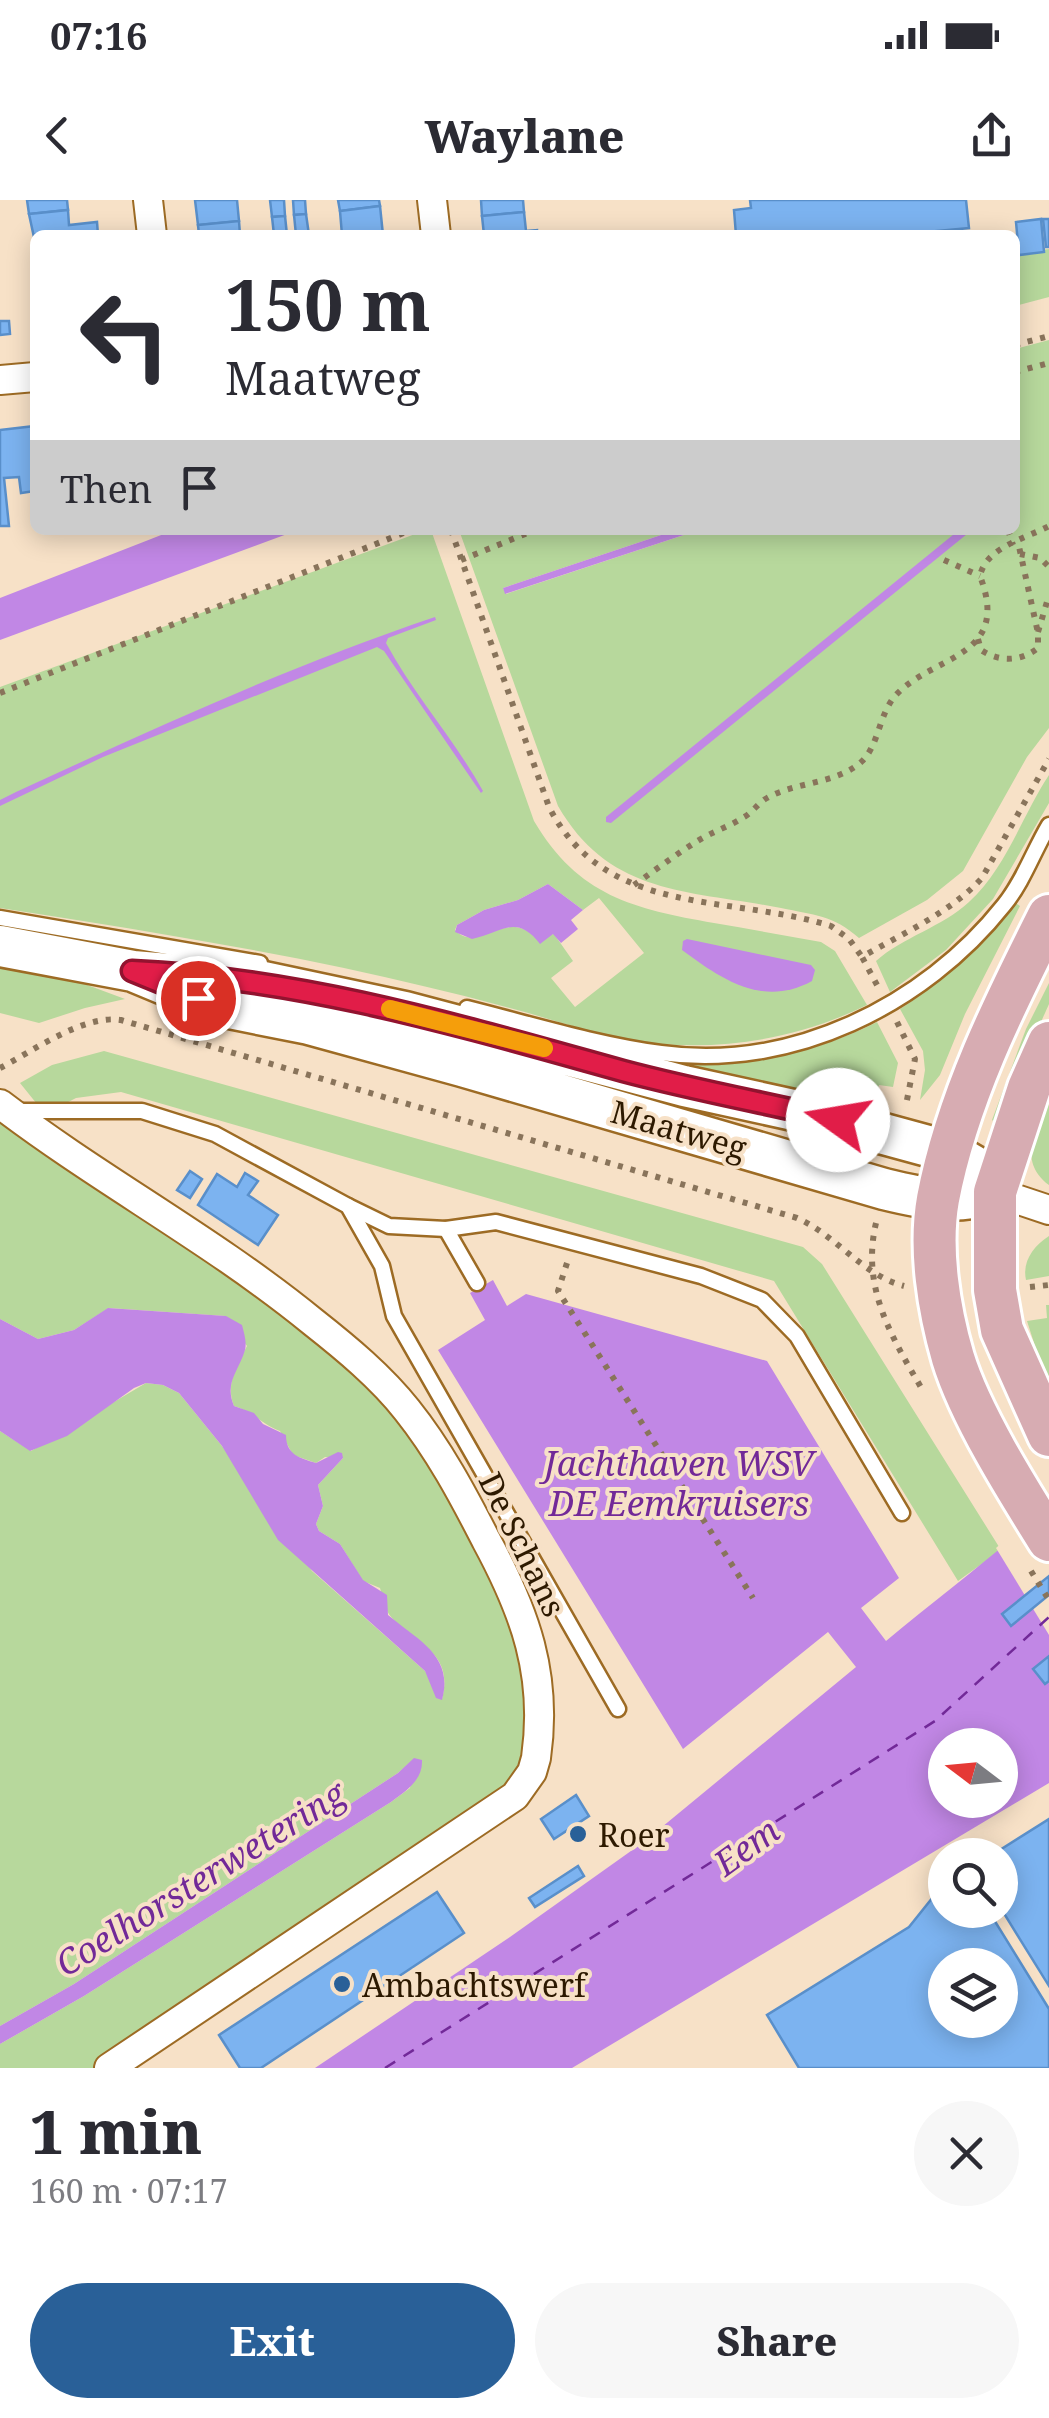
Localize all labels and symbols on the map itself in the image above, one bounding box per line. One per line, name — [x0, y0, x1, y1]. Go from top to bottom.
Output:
pin — [156, 956, 241, 1041]
position arrow — [786, 1068, 890, 1172]
street label: Maatweg — [606, 1089, 752, 1169]
water label: Jachthaven WSV DE Eemkruisers — [538, 1439, 817, 1526]
street label: De Schans — [470, 1465, 576, 1623]
north arrow — [928, 1728, 1018, 1818]
water label: Coelhorsterwetering — [46, 1769, 355, 1986]
water label: Eem — [703, 1806, 788, 1886]
place label: Roer — [598, 1813, 670, 1856]
marker: Roer — [567, 1823, 589, 1845]
place label: Ambachtswerf — [362, 1963, 589, 2006]
marker: Ambachtswerf — [331, 1973, 353, 1995]

